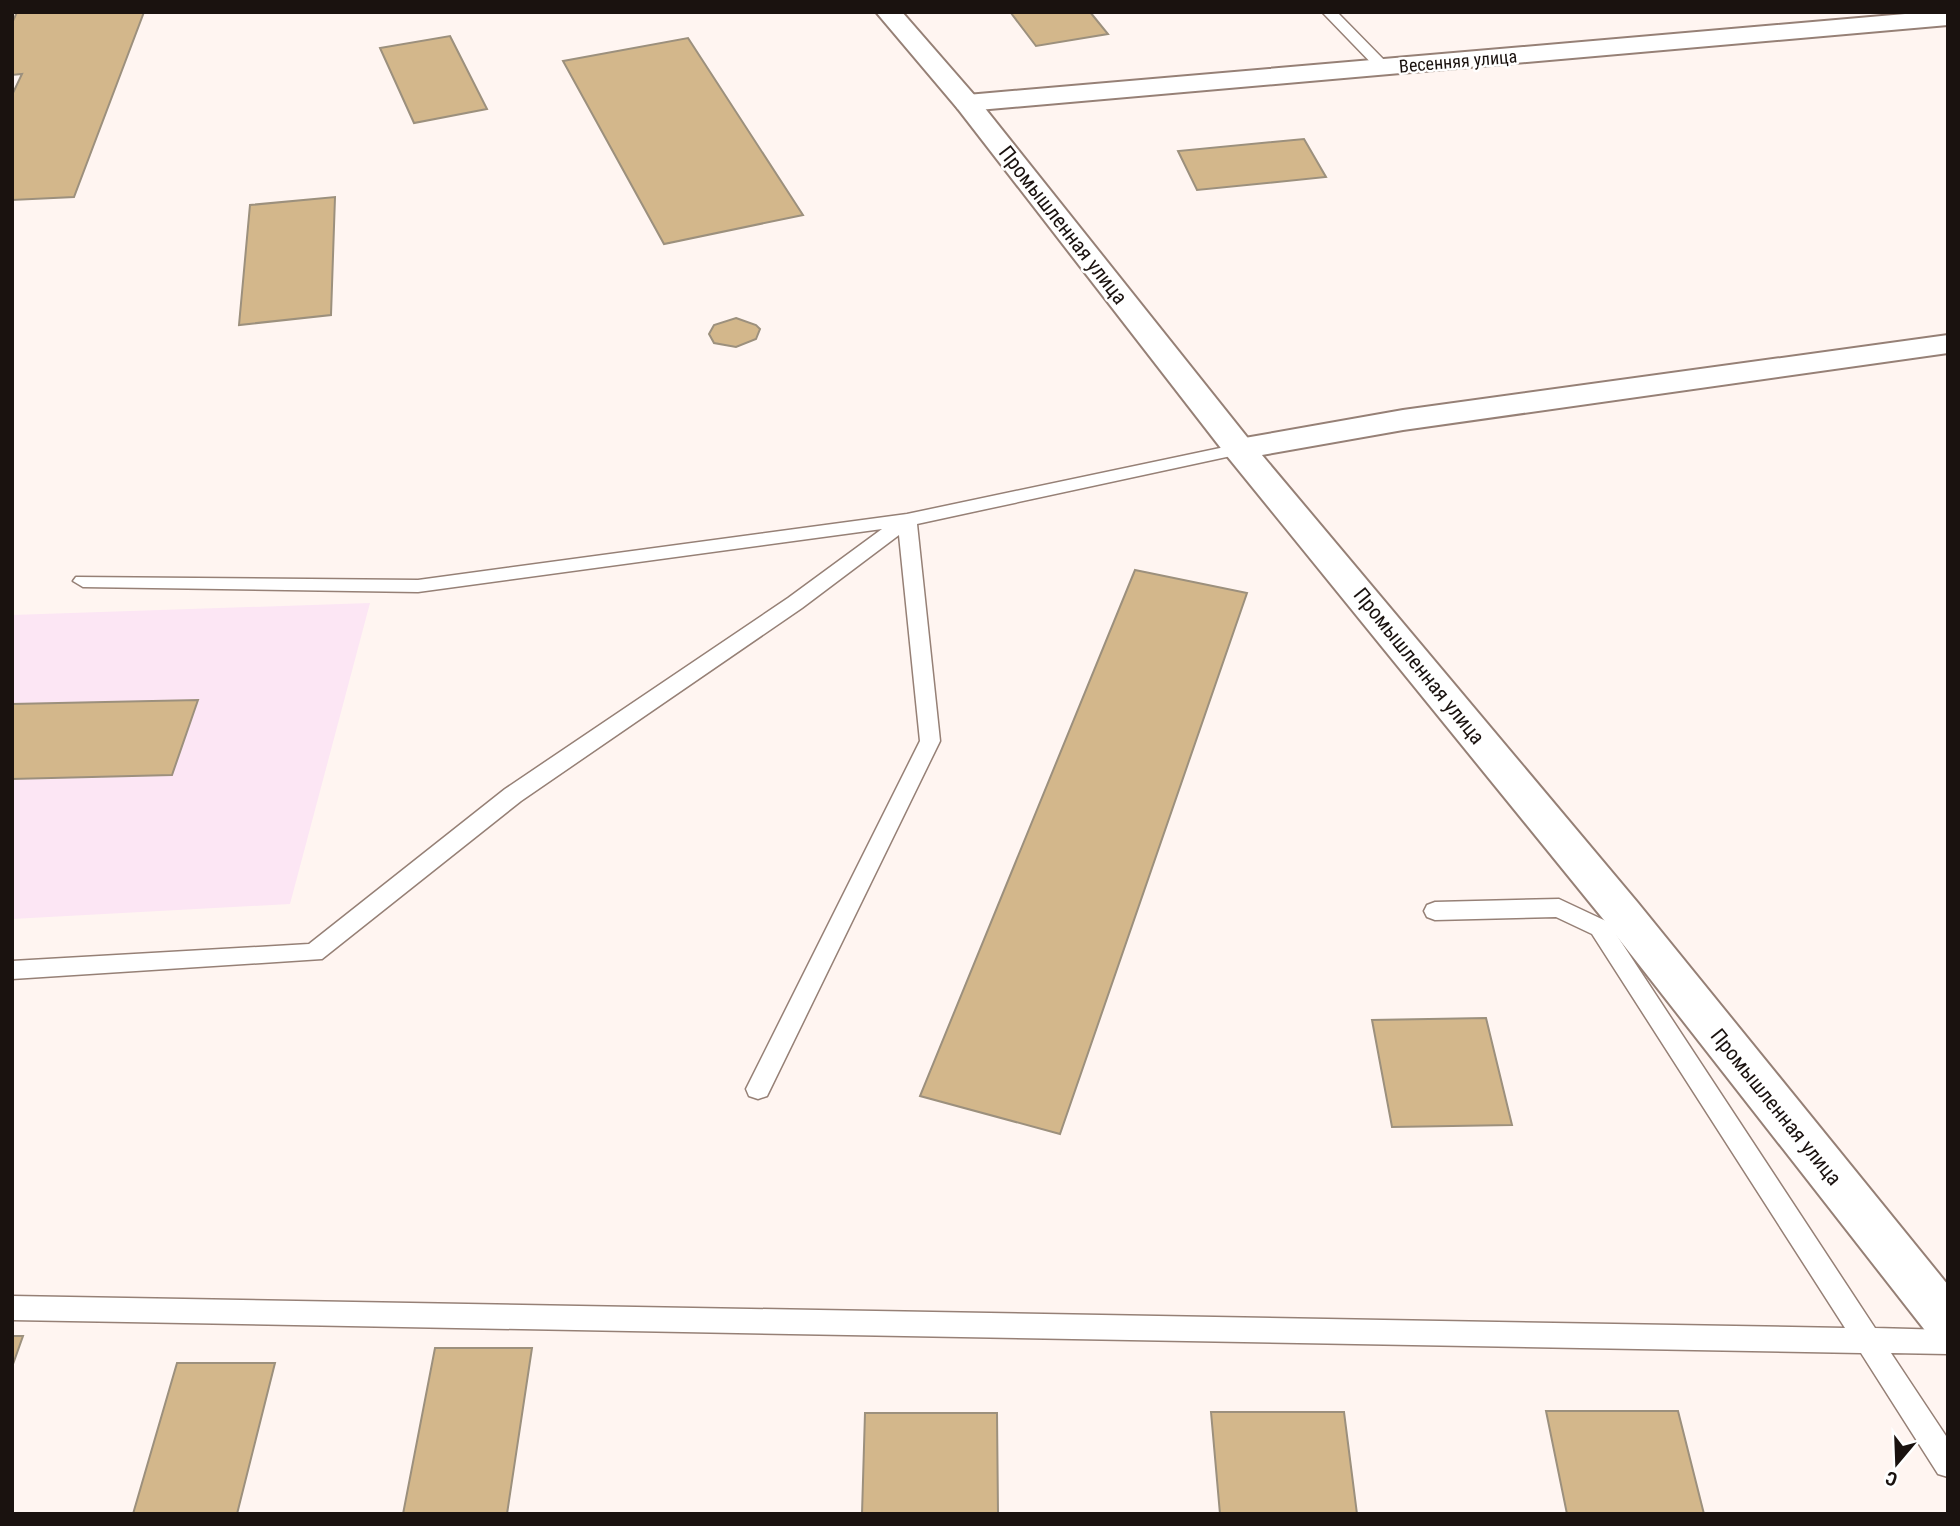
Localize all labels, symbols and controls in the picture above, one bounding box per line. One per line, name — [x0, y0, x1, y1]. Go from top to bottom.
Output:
street label: Весенняя улица — [1398, 45, 1518, 77]
street label: Промышленная улица — [994, 141, 1132, 309]
street label: Промышленная улица — [1349, 583, 1489, 749]
street label: Промышленная улица — [1706, 1024, 1846, 1190]
north arrow — [1862, 1428, 1932, 1498]
text: С — [1883, 1466, 1900, 1491]

